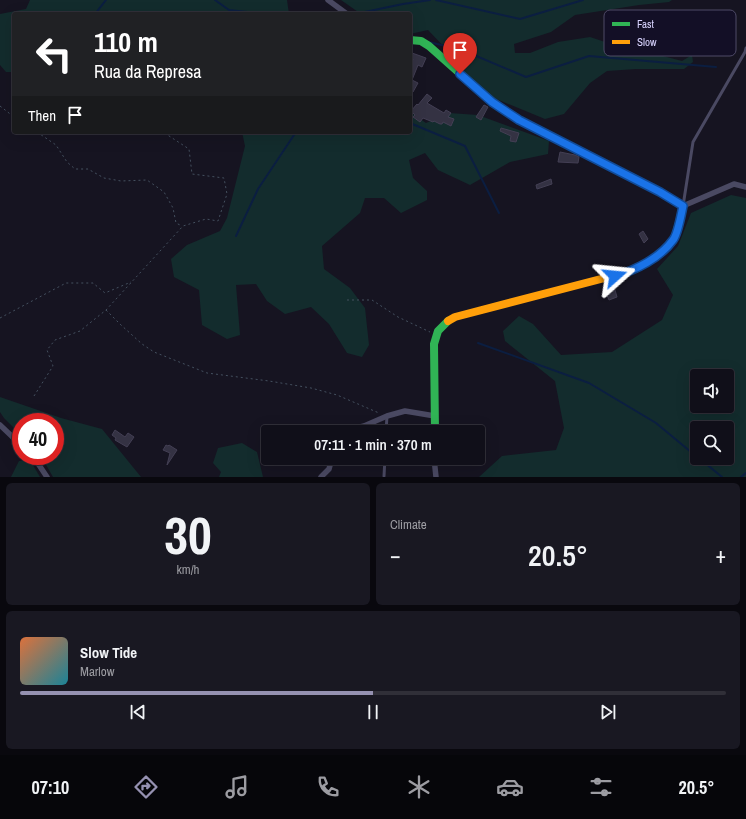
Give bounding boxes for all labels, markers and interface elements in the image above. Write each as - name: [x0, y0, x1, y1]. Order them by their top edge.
- legend: [604, 10, 736, 56]
- text: Fast: [637, 17, 655, 31]
- text: 110 m: [94, 23, 158, 61]
- icon: left: [28, 28, 80, 80]
- pin: [443, 33, 477, 74]
- text: Slow: [637, 35, 657, 49]
- icon: arrive: [449, 39, 471, 61]
- text: Rua da Represa: [94, 59, 201, 84]
- icon: arrive: [64, 104, 86, 126]
- text: Then: [28, 105, 56, 126]
- position arrow: [594, 255, 636, 297]
- map controls: [690, 369, 734, 465]
- button: sound: [690, 369, 734, 413]
- speed limit sign: 40: [12, 413, 64, 465]
- button: search: [690, 421, 734, 465]
- text: 07:11 · 1 min · 370 m: [314, 434, 432, 455]
- text: 30: [164, 500, 212, 570]
- text: Climate: [390, 516, 427, 533]
- text: 20.5°: [528, 535, 588, 575]
- text: −: [390, 540, 401, 570]
- text: +: [715, 540, 726, 570]
- text: km/h: [176, 561, 200, 578]
- text: Slow Tide: [80, 642, 137, 663]
- text: Marlow: [80, 663, 114, 680]
- icon: previous: [127, 701, 149, 723]
- icon: pause: [362, 701, 384, 723]
- icon: next: [597, 701, 619, 723]
- icon: directions: [132, 773, 160, 801]
- icon: music: [223, 773, 251, 801]
- icon: phone: [314, 773, 342, 801]
- icon: climate: [405, 773, 433, 801]
- icon: car: [496, 773, 524, 801]
- icon: filters: [587, 773, 615, 801]
- text: 07:10: [32, 775, 69, 800]
- text: 20.5°: [678, 775, 714, 800]

